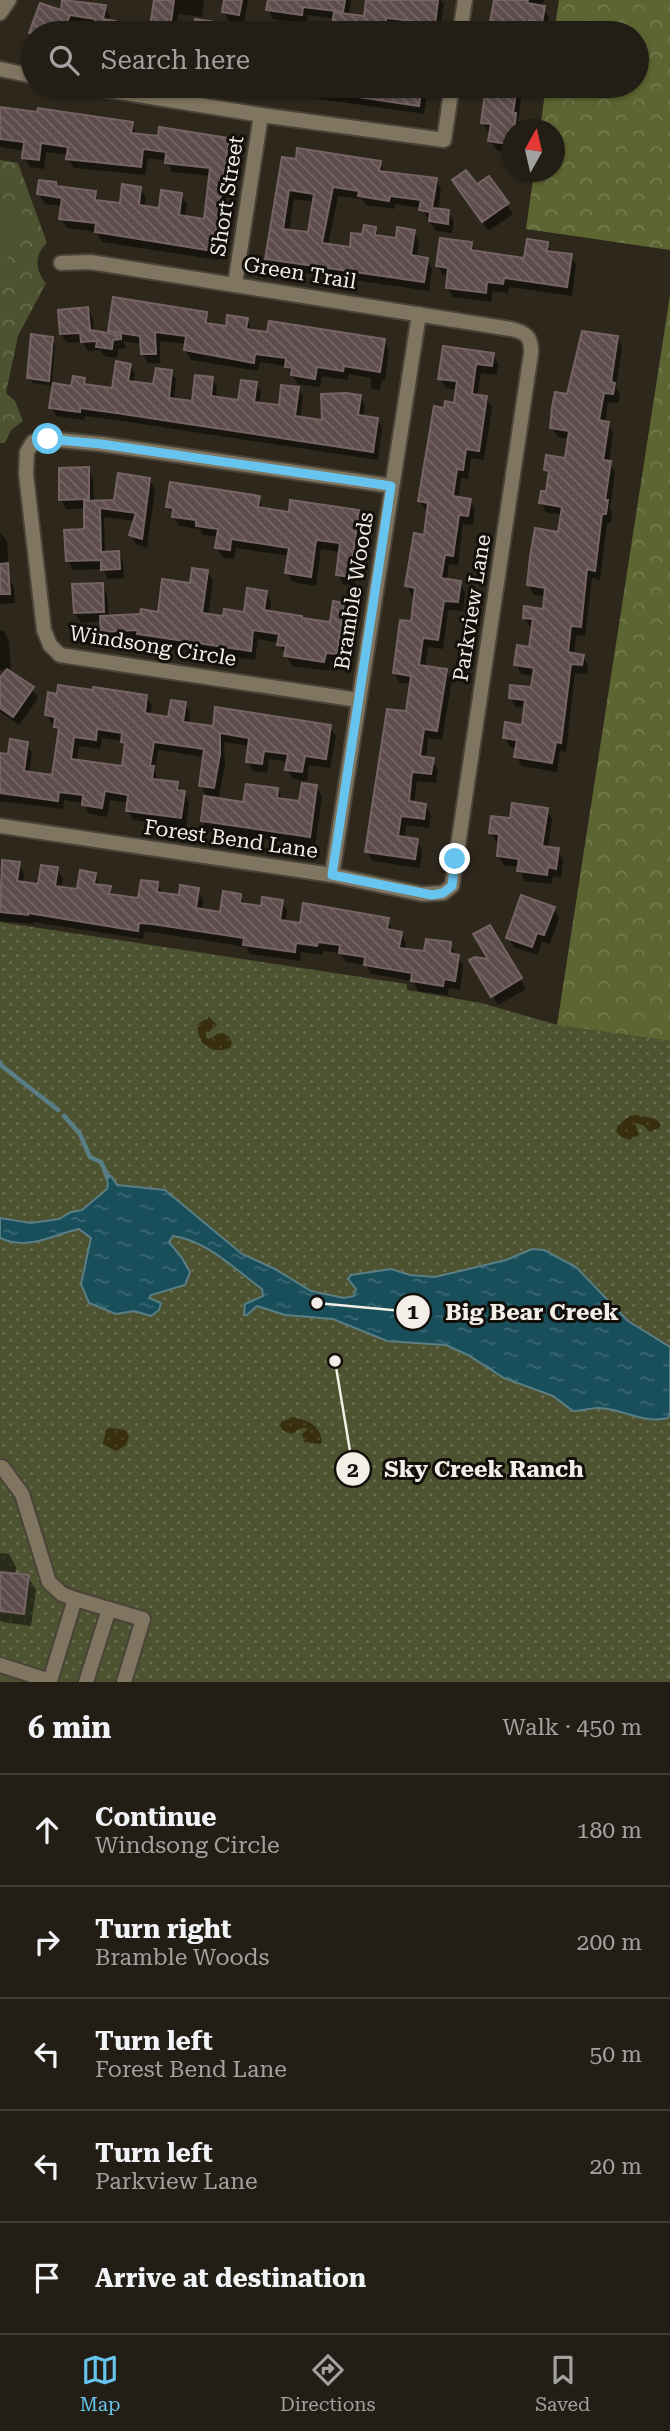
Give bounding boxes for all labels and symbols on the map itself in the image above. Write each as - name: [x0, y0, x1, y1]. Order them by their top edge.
- north arrow: [502, 119, 565, 182]
- street label: Short Street: [206, 134, 248, 258]
- street label: Green Trail: [242, 252, 359, 294]
- route start: [32, 423, 63, 454]
- street label: Bramble Woods: [330, 510, 378, 672]
- street label: Parkview Lane: [449, 533, 495, 683]
- street label: Windsong Circle: [68, 621, 238, 671]
- street label: Forest Bend Lane: [143, 815, 319, 863]
- route end: [439, 843, 470, 874]
- callout: Big Bear Creek: [396, 1290, 633, 1334]
- text: Big Bear Creek: [445, 1299, 619, 1326]
- text: 1: [407, 1300, 419, 1324]
- callout: Sky Creek Ranch: [335, 1447, 598, 1491]
- text: Sky Creek Ranch: [384, 1456, 584, 1483]
- text: 2: [347, 1458, 359, 1482]

